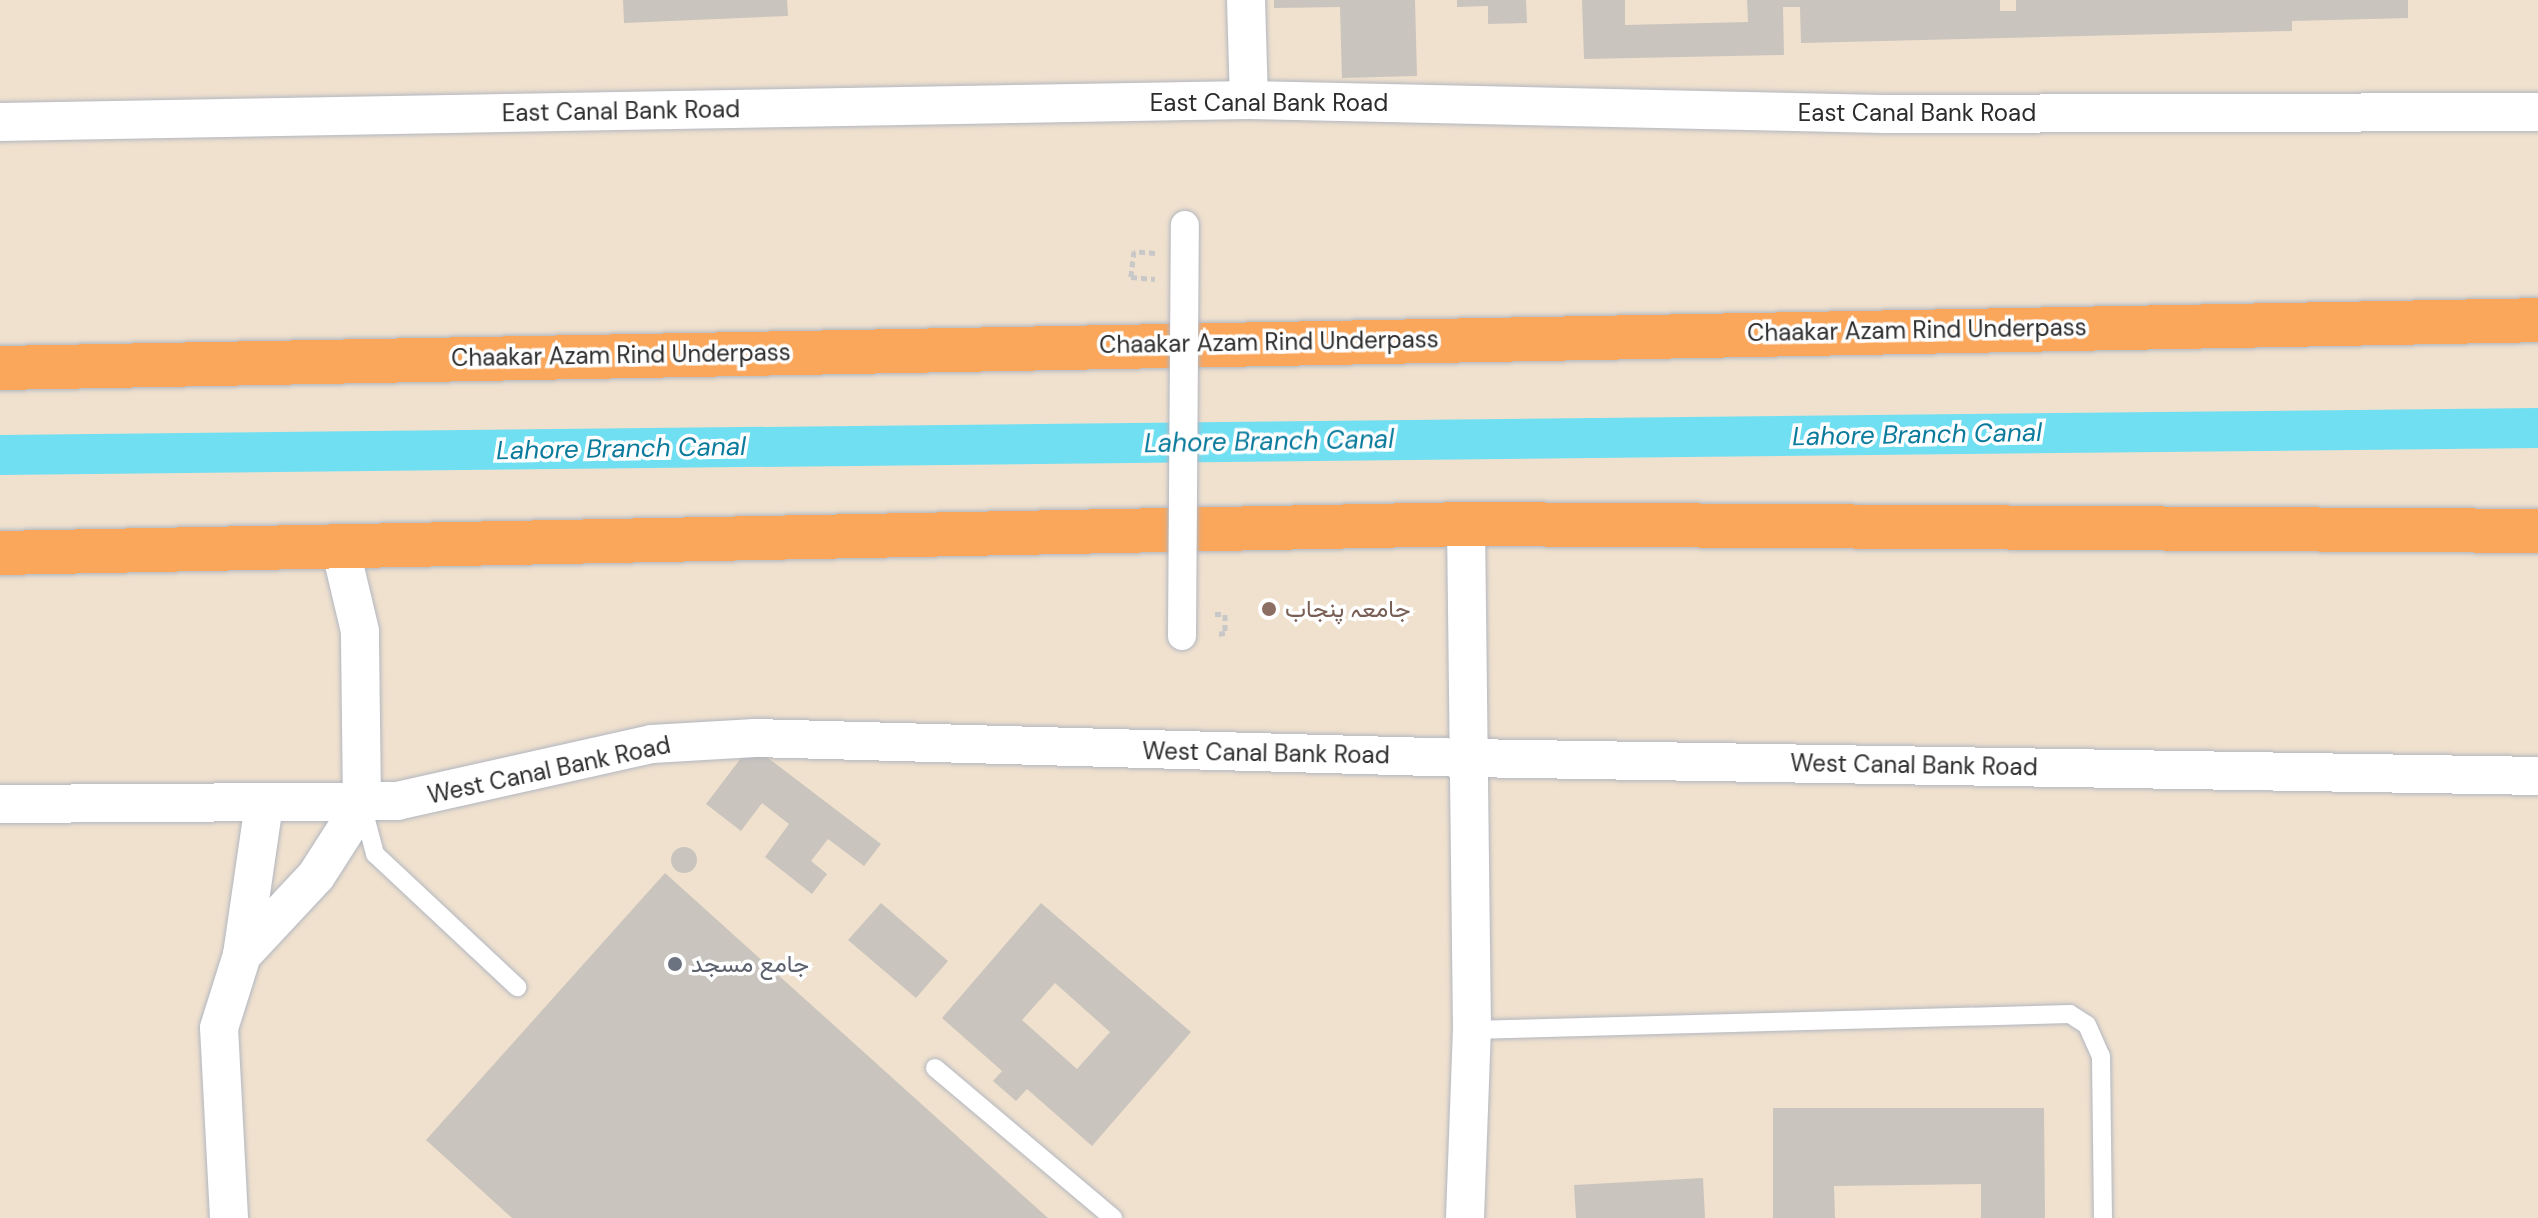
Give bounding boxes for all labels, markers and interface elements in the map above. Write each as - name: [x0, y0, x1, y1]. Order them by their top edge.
- street label: East Canal Bank Road: [1150, 89, 1388, 117]
- street label: East Canal Bank Road: [502, 95, 740, 127]
- street label: East Canal Bank Road: [1798, 99, 2036, 127]
- street label: Chaakar Azam Rind Underpass: [1747, 313, 2087, 347]
- street label: Chaakar Azam Rind Underpass: [1099, 325, 1439, 359]
- street label: Chaakar Azam Rind Underpass: [451, 338, 791, 372]
- water label: Lahore Branch Canal: [1792, 417, 2042, 453]
- water label: Lahore Branch Canal: [1144, 424, 1394, 460]
- water label: Lahore Branch Canal: [496, 431, 746, 467]
- place label: جامعہ پنجاب: [1285, 595, 1411, 623]
- marker: جامعہ پنجاب: [1260, 600, 1278, 618]
- street label: West Canal Bank Road: [425, 730, 673, 810]
- street label: West Canal Bank Road: [1142, 736, 1390, 770]
- street label: West Canal Bank Road: [1790, 748, 2038, 782]
- place label: جامع مسجد: [691, 950, 809, 978]
- marker: جامع مسجد: [666, 955, 684, 973]

